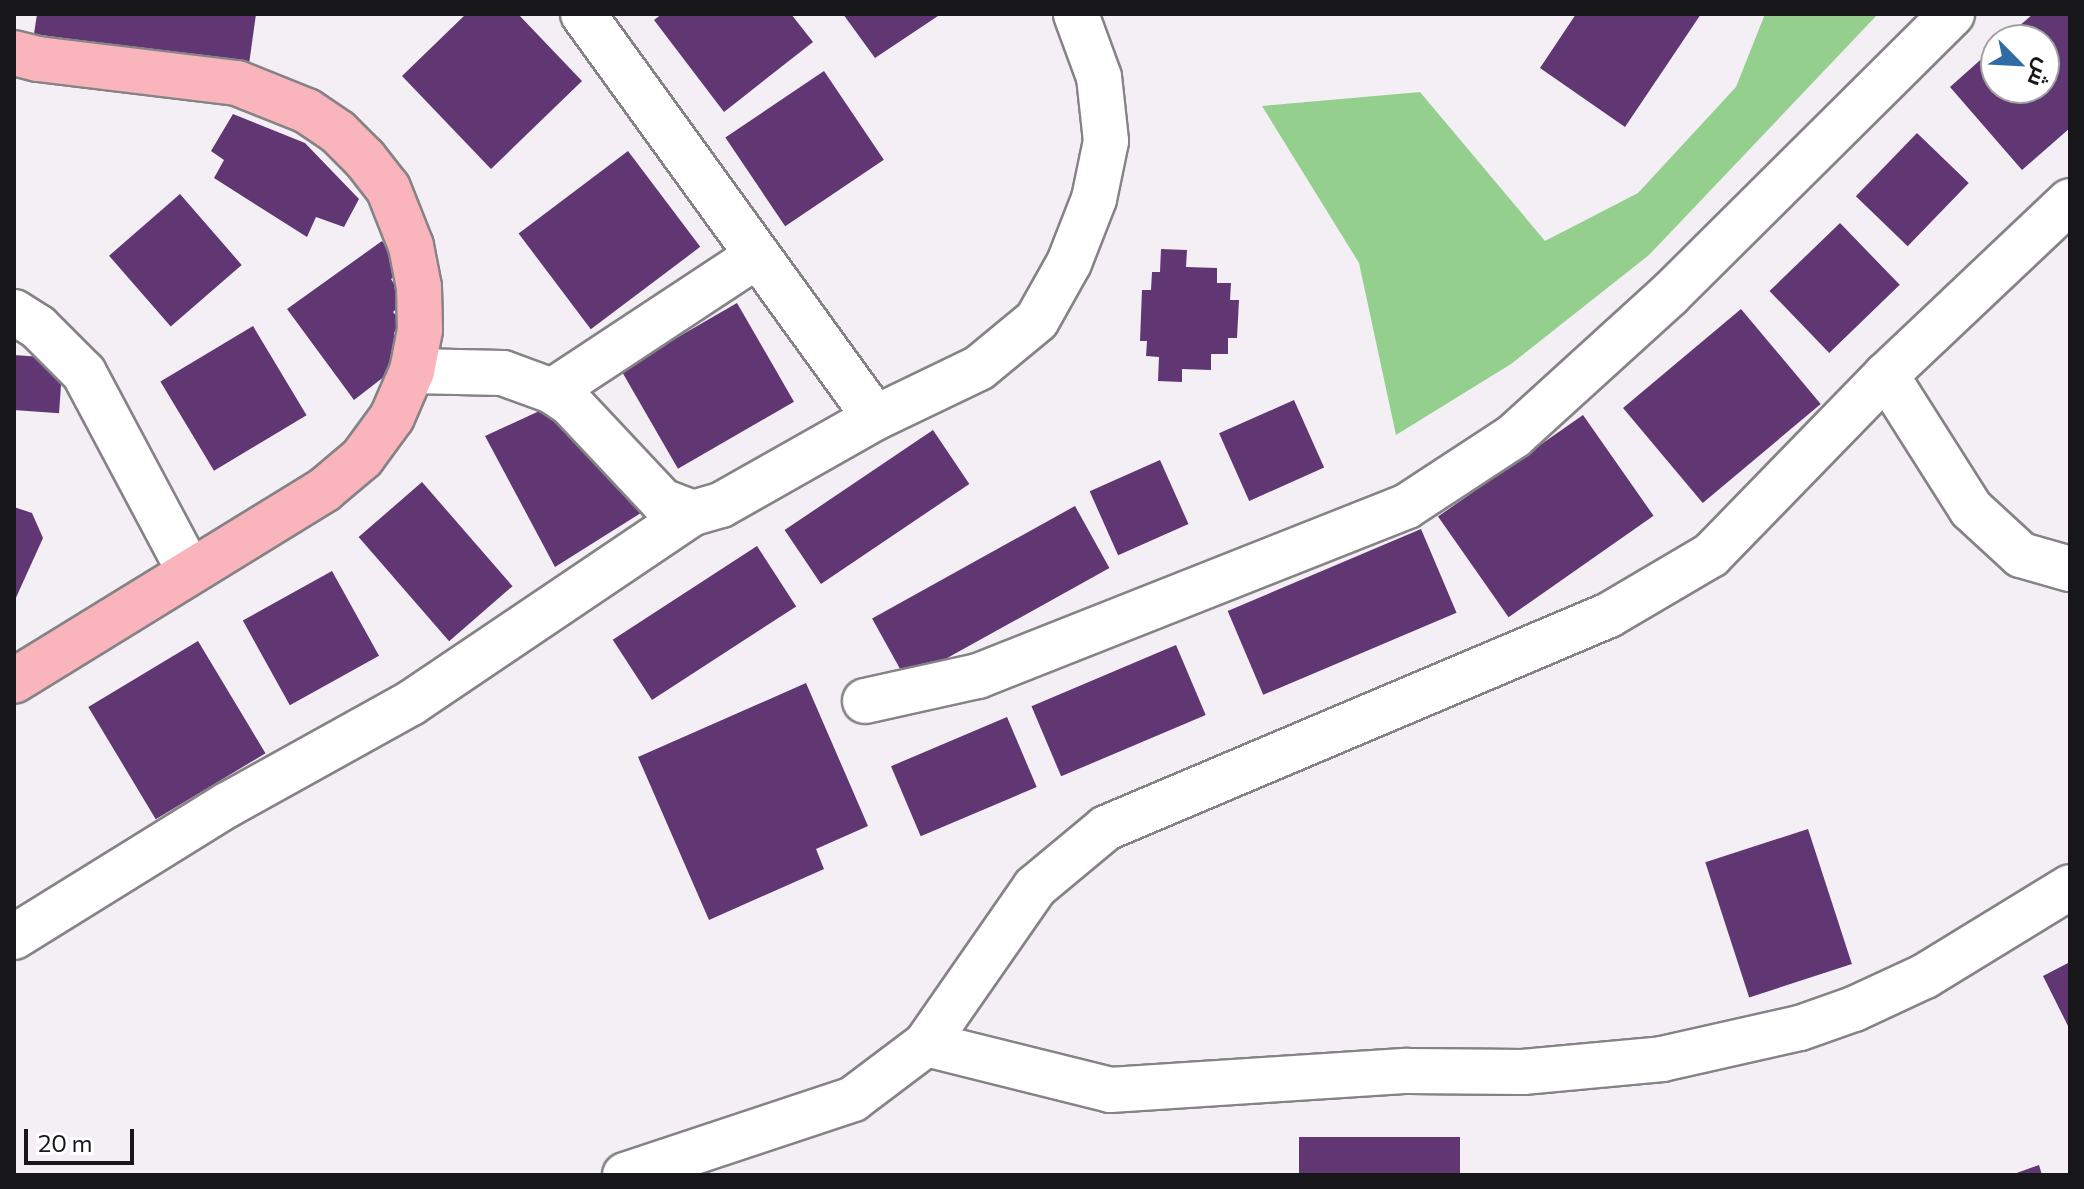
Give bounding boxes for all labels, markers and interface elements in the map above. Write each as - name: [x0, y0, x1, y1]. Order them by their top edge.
- north arrow: [1980, 24, 2060, 104]
- text: ش: [2022, 55, 2059, 92]
- scale bar: [28, 1113, 138, 1163]
- text: 20 m: [38, 1128, 92, 1157]

